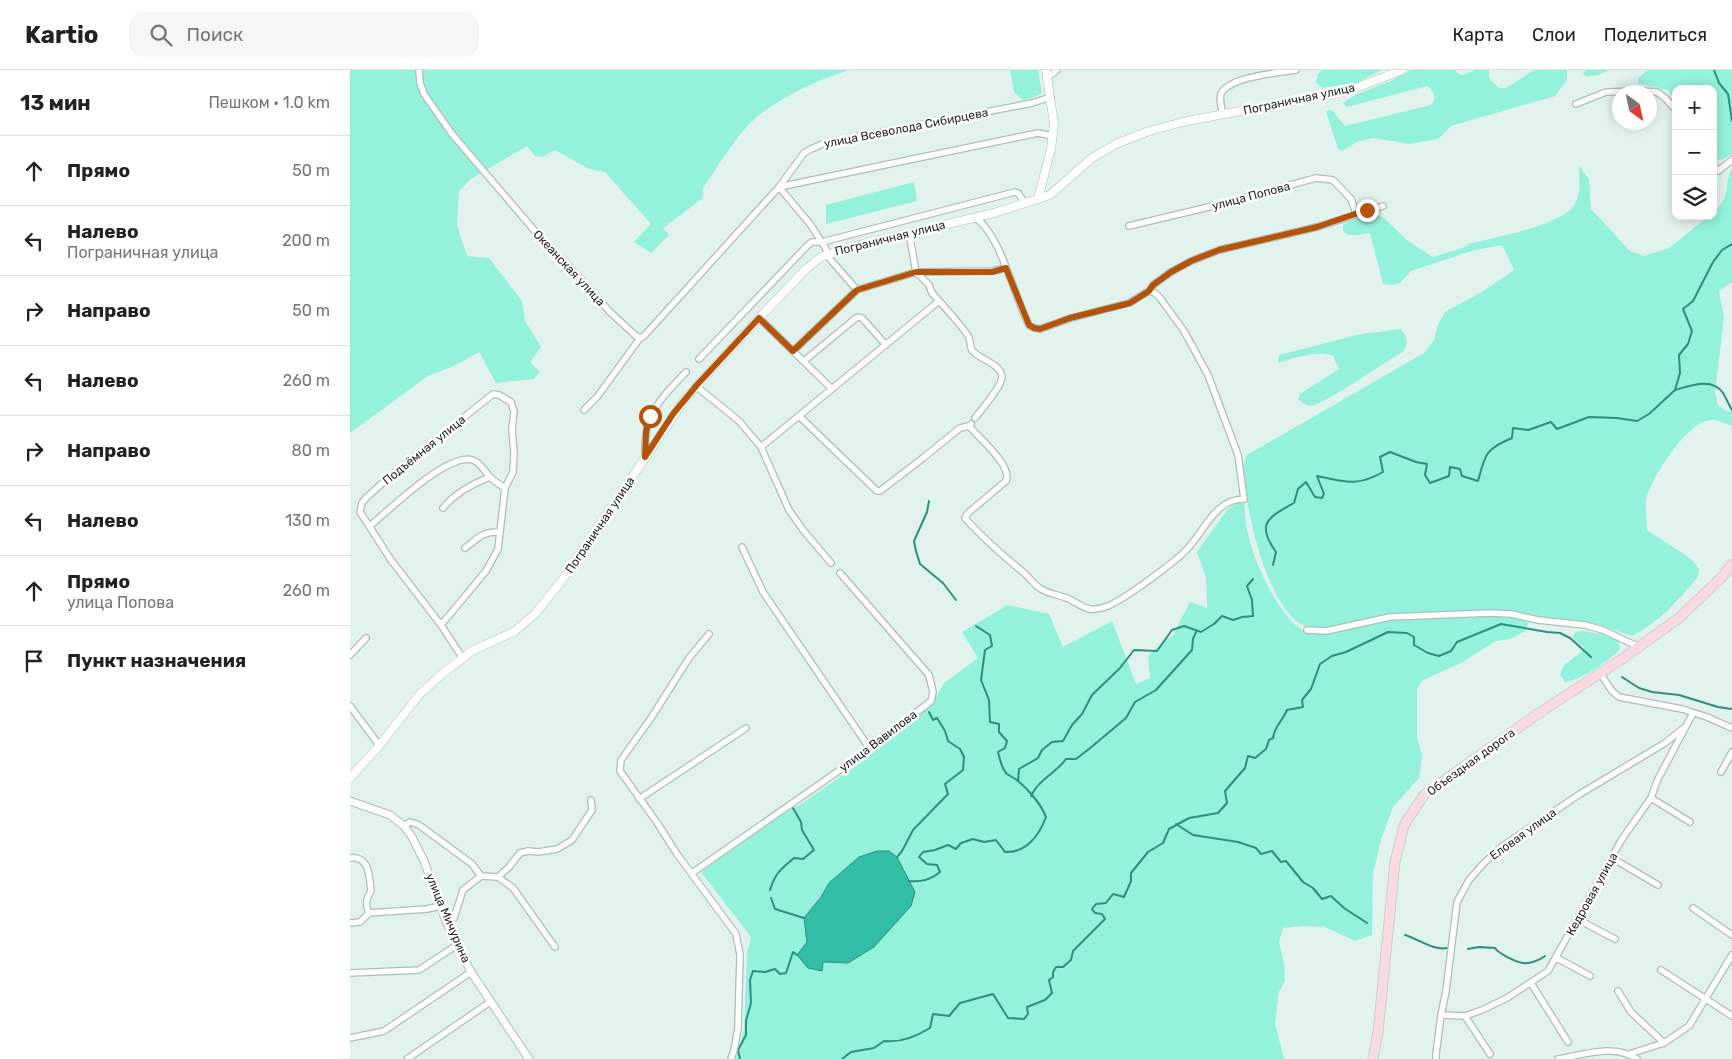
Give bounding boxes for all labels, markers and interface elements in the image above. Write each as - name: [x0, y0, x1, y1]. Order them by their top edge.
- search box: [129, 12, 479, 57]
- text: Kartio: [25, 21, 99, 49]
- icon: search: [147, 21, 175, 49]
- text: Поиск: [187, 23, 243, 46]
- text: Карта: [1453, 24, 1504, 46]
- text: Слои: [1532, 24, 1576, 46]
- text: Поделиться: [1604, 24, 1707, 46]
- street label: Пограничная улица: [1242, 80, 1356, 118]
- north arrow: [1612, 85, 1657, 130]
- map controls: [1672, 85, 1717, 220]
- button: +: [1672, 85, 1717, 130]
- text: 13 мин: [20, 90, 91, 115]
- text: Пешком · 1.0 km: [208, 93, 330, 112]
- street label: улица Всеволода Сибирцева: [823, 105, 989, 151]
- button: −: [1672, 130, 1717, 175]
- icon: ahead: [20, 157, 48, 185]
- text: Прямо: [67, 159, 130, 182]
- text: 50 m: [292, 161, 330, 180]
- button: layers: [1672, 175, 1717, 220]
- street label: улица Попова: [1210, 179, 1292, 213]
- route end: [1356, 199, 1379, 222]
- street label: Пограничная улица: [833, 217, 947, 259]
- text: Налево: [67, 220, 139, 243]
- icon: left: [20, 227, 48, 255]
- street label: Океанская улица: [530, 227, 608, 309]
- text: 200 m: [282, 231, 330, 250]
- text: Пограничная улица: [67, 243, 218, 262]
- icon: right: [20, 297, 48, 325]
- text: Направо: [67, 299, 151, 322]
- text: 50 m: [292, 301, 330, 320]
- icon: left: [20, 367, 48, 395]
- text: Налево: [67, 369, 139, 392]
- text: 260 m: [283, 371, 330, 390]
- route start: [639, 405, 662, 428]
- street label: Подъёмная улица: [380, 412, 468, 488]
- icon: right: [20, 437, 48, 465]
- text: Направо: [67, 439, 151, 462]
- text: 80 m: [292, 441, 330, 460]
- street label: Пограничная улица: [562, 474, 638, 576]
- icon: left: [20, 507, 48, 535]
- text: Налево: [67, 509, 139, 532]
- text: 130 m: [285, 511, 330, 530]
- text: Прямо: [67, 570, 130, 593]
- icon: ahead: [20, 577, 48, 605]
- text: 260 m: [283, 581, 330, 600]
- text: улица Попова: [67, 593, 174, 612]
- icon: arrive: [20, 647, 48, 675]
- text: Пункт назначения: [67, 649, 246, 672]
- street label: улица Вавилова: [837, 707, 919, 775]
- street label: Объездная дорога: [1424, 725, 1518, 799]
- street label: Еловая улица: [1487, 805, 1559, 863]
- street label: Кедровая улица: [1563, 850, 1621, 938]
- street label: улица Мичурина: [423, 871, 473, 965]

